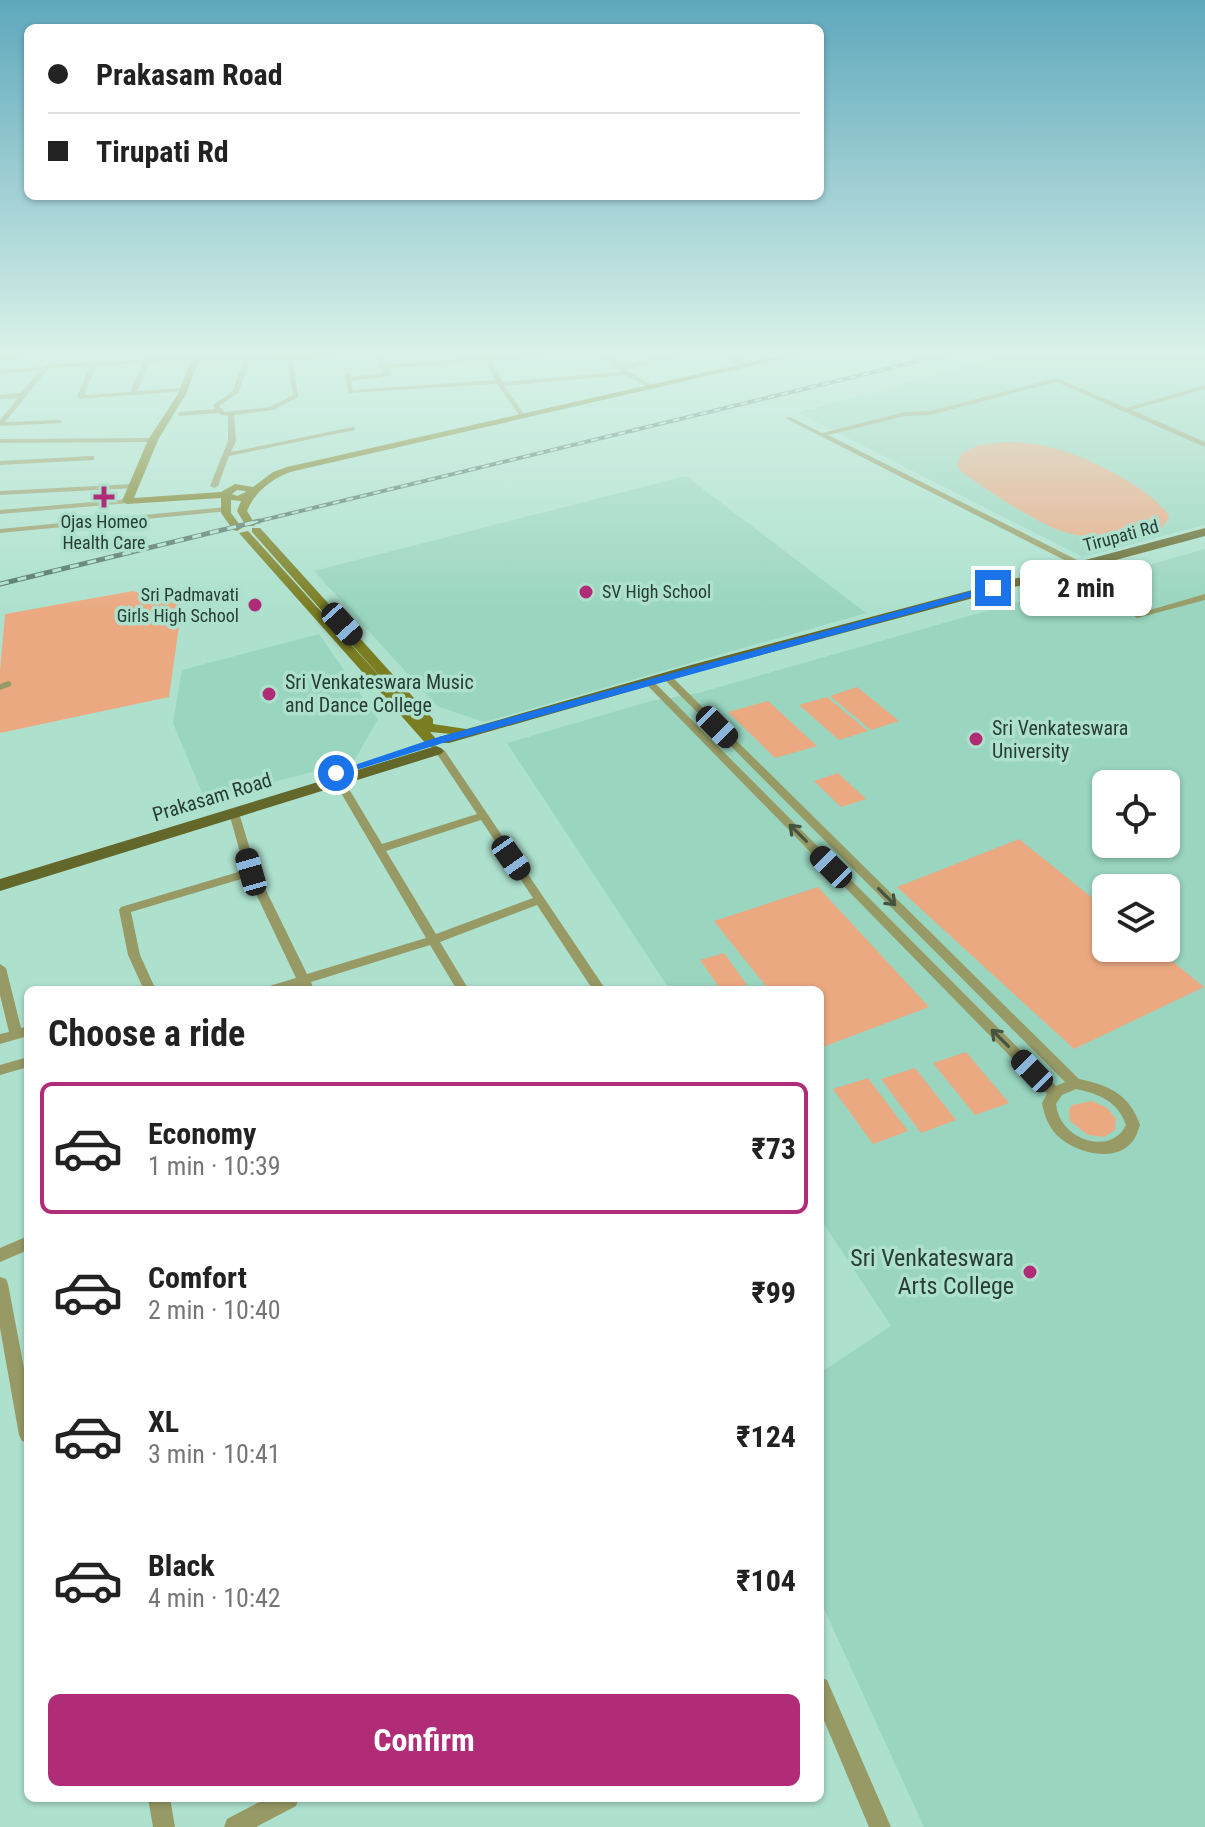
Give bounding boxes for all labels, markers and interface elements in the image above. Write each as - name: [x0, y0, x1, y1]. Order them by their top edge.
- text: Prakasam Road: [96, 57, 283, 92]
- text: Tirupati Rd: [96, 134, 229, 169]
- marker: Ojas Homeo Health Care: [93, 486, 115, 508]
- place label: Ojas Homeo Health Care: [60, 511, 148, 553]
- street label: Tirupati Rd: [1081, 515, 1161, 556]
- callout: 2 min: [1021, 560, 1153, 616]
- route end: [975, 570, 1011, 606]
- text: 2 min: [1057, 573, 1115, 603]
- place label: SV High School: [602, 581, 711, 602]
- marker: SV High School: [577, 583, 595, 601]
- place label: Sri Padmavati Girls High School: [117, 584, 239, 626]
- marker: Sri Padmavati Girls High School: [246, 596, 264, 614]
- car: [317, 598, 367, 650]
- place label: Sri Venkateswara Music and Dance College: [285, 670, 474, 717]
- marker: Sri Venkateswara Music and Dance College: [260, 685, 278, 703]
- car: [692, 702, 742, 752]
- place label: Sri Venkateswara University: [992, 716, 1128, 763]
- marker: Sri Venkateswara University: [967, 730, 985, 748]
- route start: [318, 755, 354, 791]
- street label: Prakasam Road: [149, 767, 275, 827]
- map controls: [1092, 770, 1180, 962]
- button: locate: [1092, 770, 1180, 858]
- one-way arrow: [789, 824, 808, 843]
- car: [487, 831, 535, 885]
- car: [806, 842, 856, 892]
- car: [233, 846, 269, 898]
- button: layers: [1092, 874, 1180, 962]
- one-way arrow: [877, 887, 897, 906]
- text: Choose a ride: [48, 1013, 245, 1055]
- one-way arrow: [991, 1029, 1010, 1048]
- car: [1007, 1045, 1057, 1097]
- icon: car: [52, 1112, 124, 1184]
- text: Economy: [148, 1116, 256, 1151]
- text: ₹73: [751, 1131, 796, 1166]
- text: 1 min · 10:39: [148, 1151, 281, 1181]
- place label: Sri Venkateswara Arts College: [850, 1244, 1014, 1300]
- icon: car: [52, 1256, 124, 1328]
- text: Comfort: [148, 1260, 247, 1295]
- marker: Sri Venkateswara Arts College: [1021, 1263, 1039, 1281]
- text: ₹99: [751, 1275, 796, 1310]
- text: 2 min · 10:40: [148, 1295, 281, 1325]
- icon: car: [52, 1400, 124, 1472]
- text: XL: [148, 1404, 179, 1439]
- text: ₹124: [736, 1419, 796, 1454]
- text: 3 min · 10:41: [148, 1439, 281, 1469]
- icon: car: [52, 1544, 124, 1616]
- text: Black: [148, 1548, 215, 1583]
- text: ₹104: [736, 1563, 796, 1598]
- text: 4 min · 10:42: [148, 1583, 281, 1613]
- button: Confirm: [48, 1694, 800, 1786]

